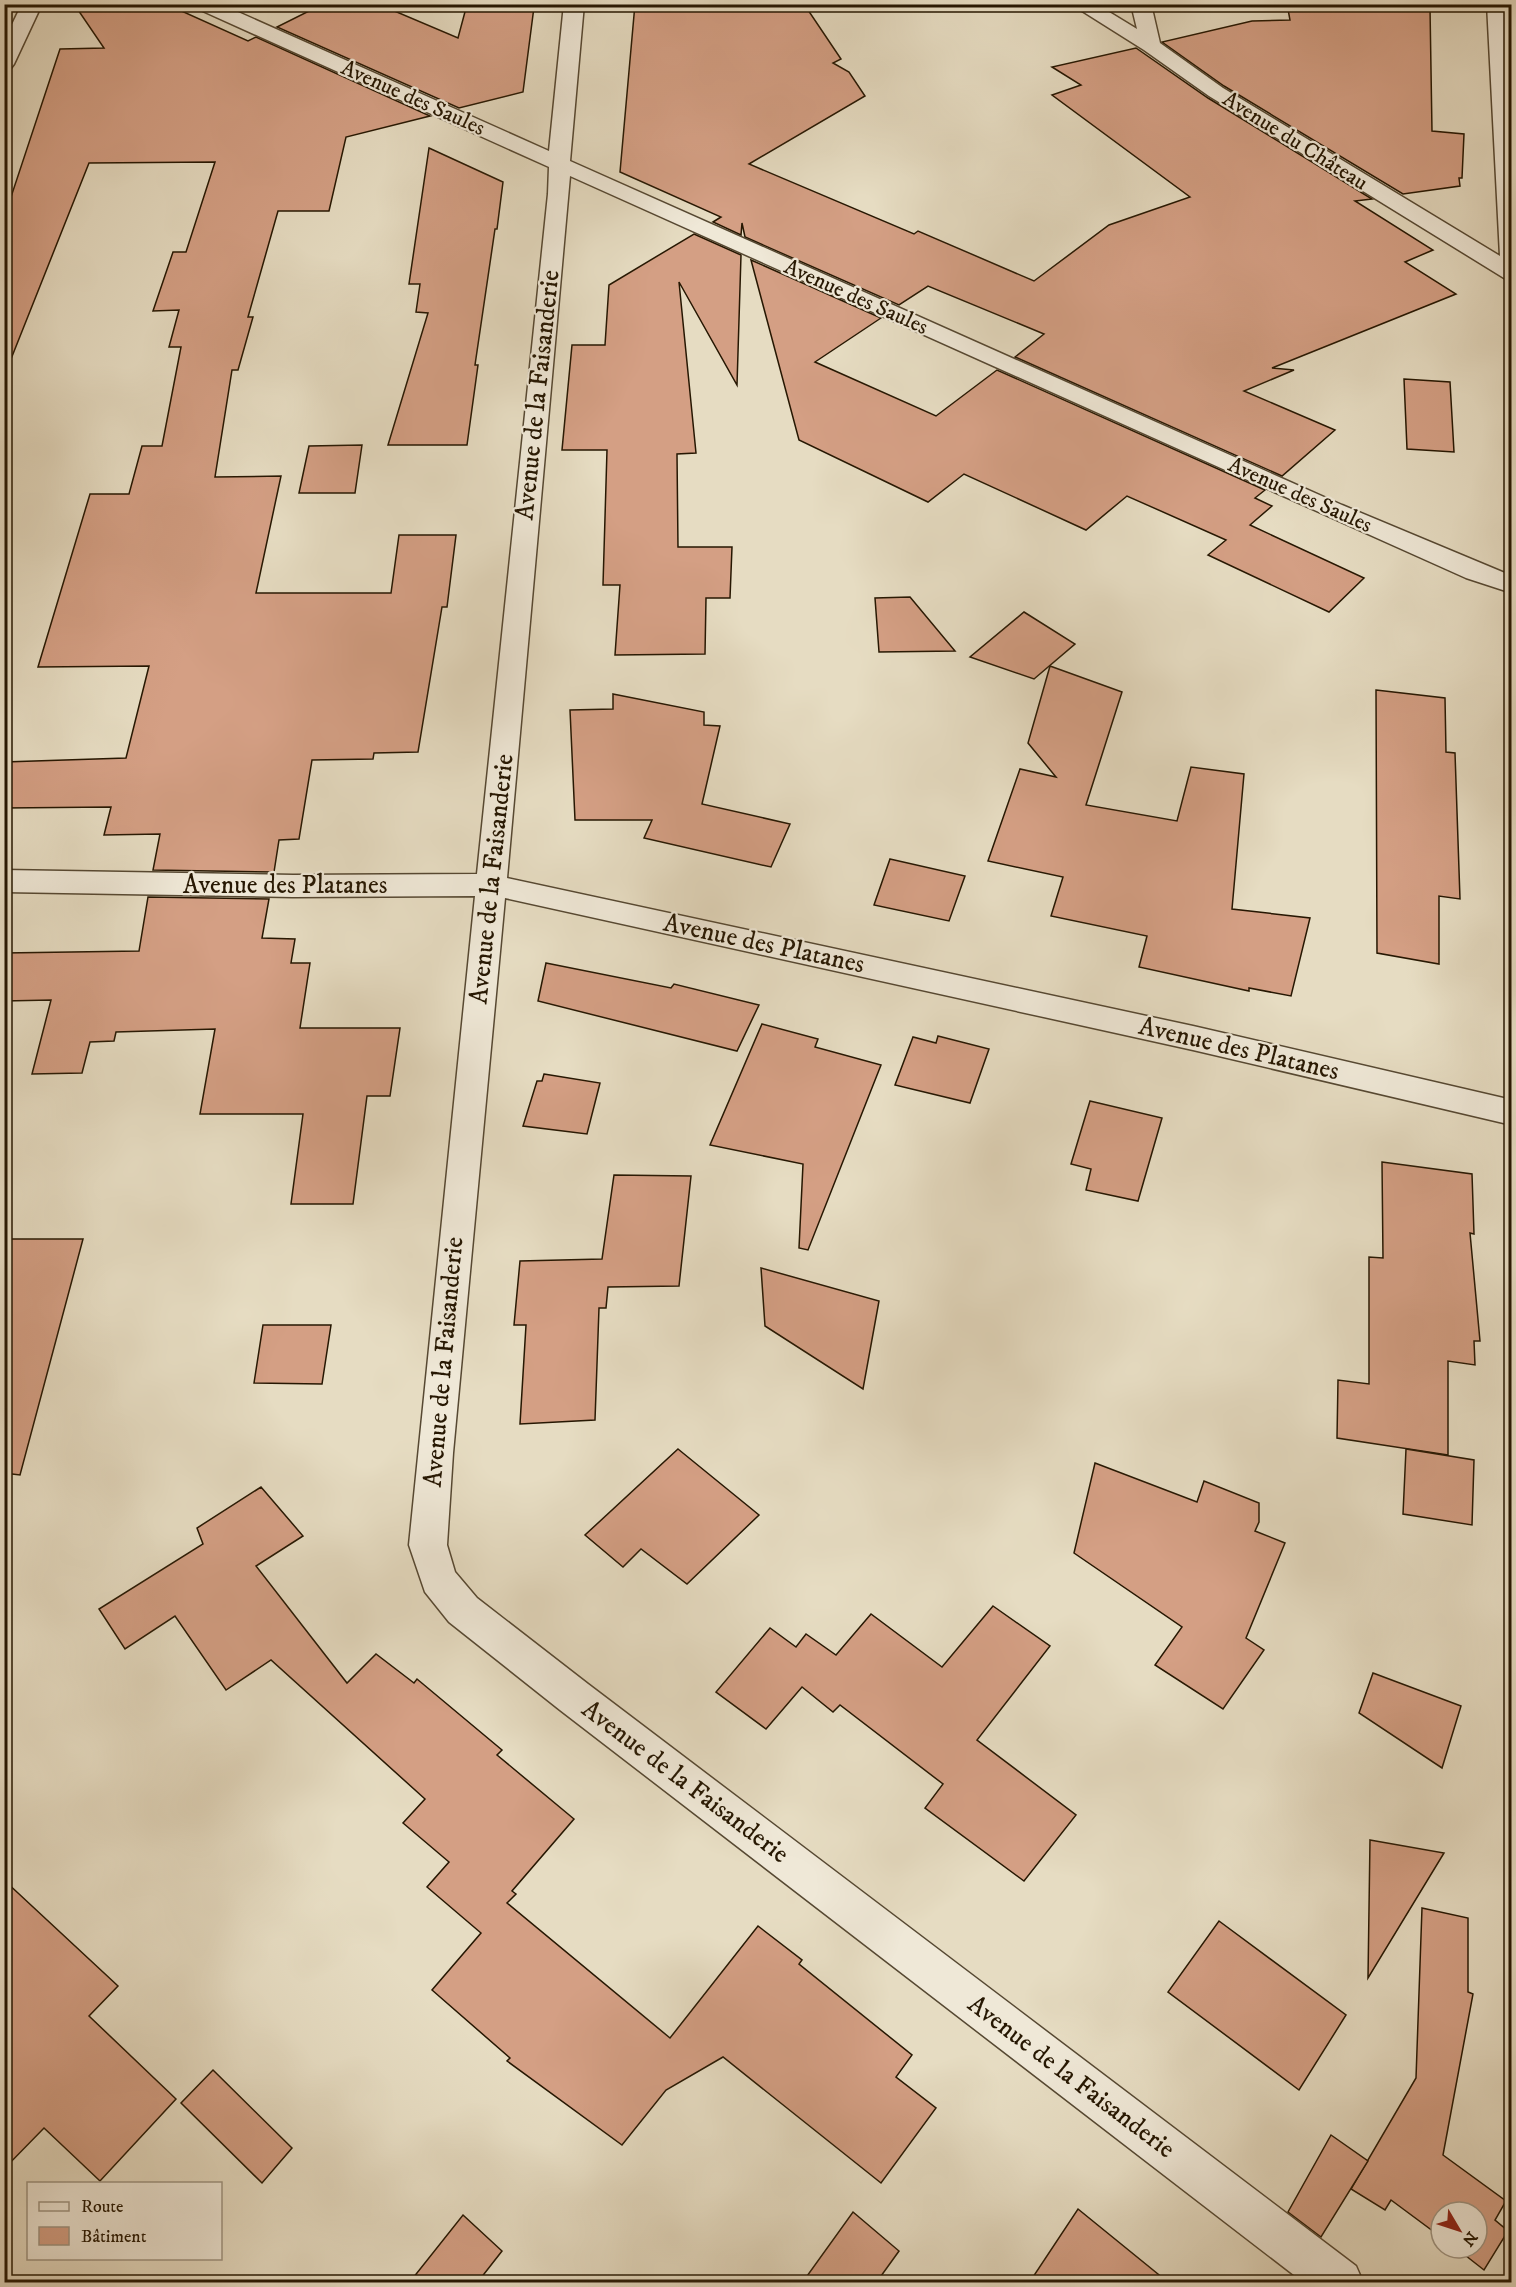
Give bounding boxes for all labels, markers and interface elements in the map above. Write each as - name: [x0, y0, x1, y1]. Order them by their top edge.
- street label: Avenue des Saules: [337, 54, 489, 142]
- street label: Avenue du Château: [1217, 86, 1373, 196]
- street label: Avenue des Saules: [780, 253, 932, 341]
- street label: Avenue de la Faisanderie: [508, 268, 568, 522]
- street label: Avenue des Saules: [1224, 451, 1376, 539]
- street label: Avenue de la Faisanderie: [462, 752, 522, 1006]
- street label: Avenue des Platanes: [183, 869, 387, 902]
- street label: Avenue des Platanes: [660, 907, 868, 981]
- street label: Avenue des Platanes: [1136, 1010, 1342, 1088]
- street label: Avenue de la Faisanderie: [417, 1235, 471, 1489]
- street label: Avenue de la Faisanderie: [575, 1693, 795, 1871]
- street label: Avenue de la Faisanderie: [961, 1988, 1181, 2166]
- legend: [27, 2182, 222, 2260]
- text: Route: [81, 2196, 124, 2218]
- north arrow: [1429, 2200, 1489, 2260]
- text: Bâtiment: [81, 2226, 147, 2248]
- text: N: [1458, 2227, 1482, 2250]

